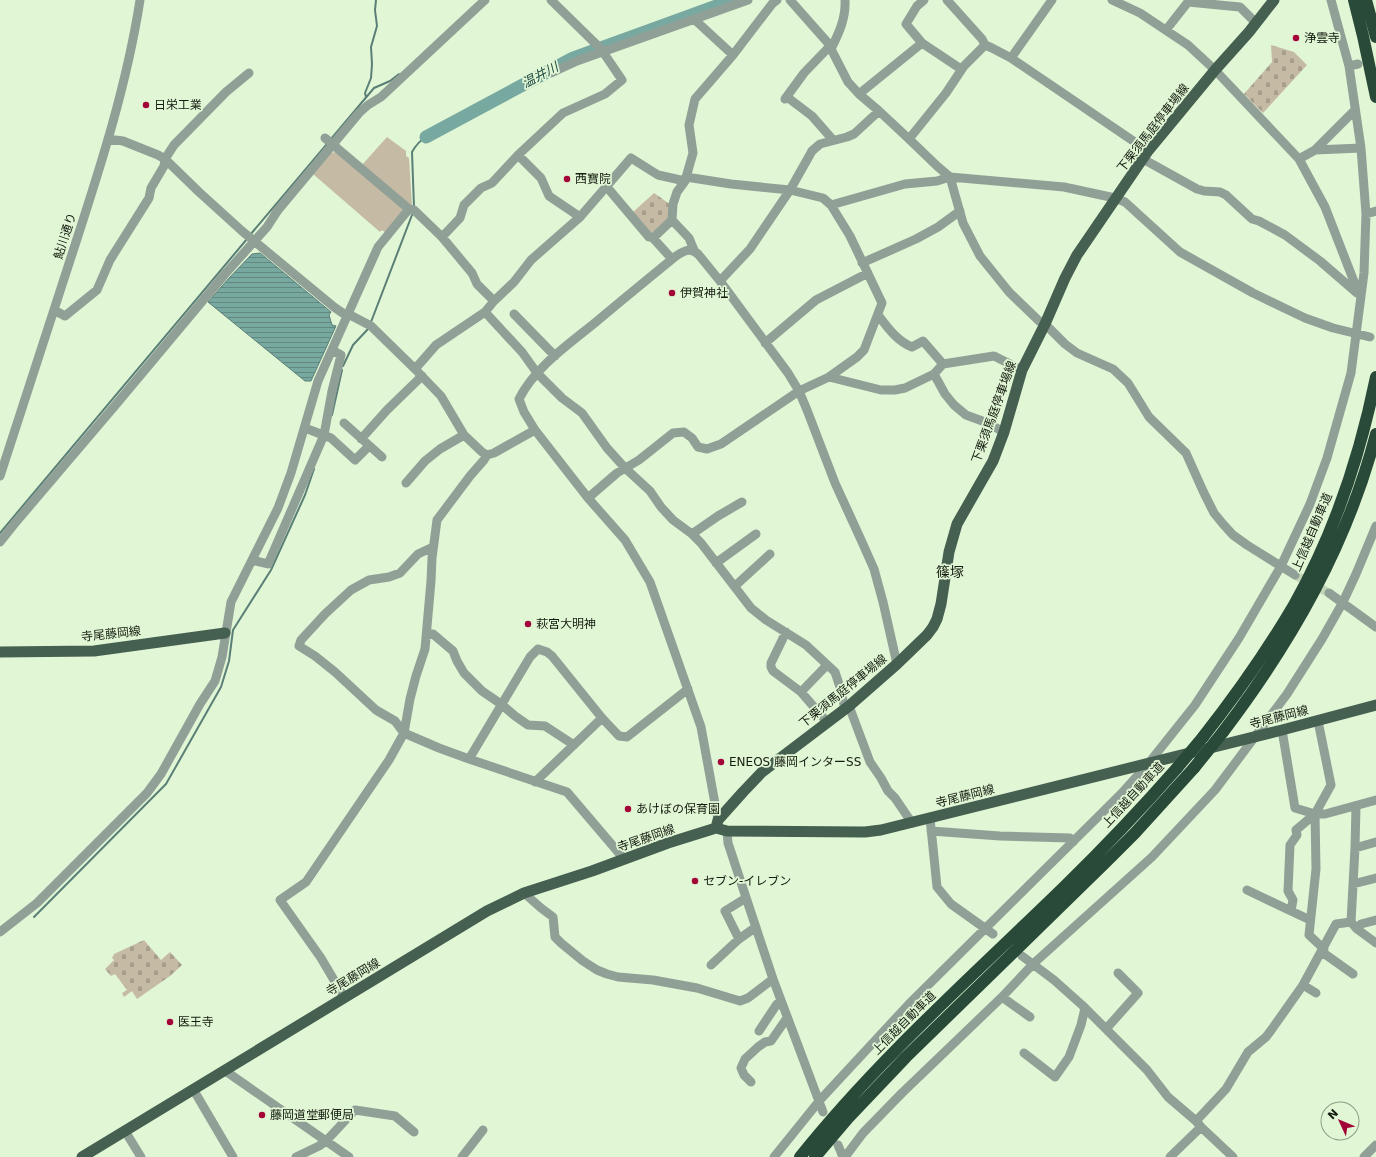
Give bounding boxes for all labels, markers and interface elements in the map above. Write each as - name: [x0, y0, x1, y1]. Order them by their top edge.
- place label: 浄雲寺: [1304, 31, 1340, 45]
- marker: 浄雲寺: [1291, 33, 1301, 43]
- water label: 温井川: [519, 58, 562, 91]
- street label: 下栗須馬庭停車場線: [1114, 81, 1192, 175]
- place label: 日栄工業: [154, 98, 202, 112]
- marker: 日栄工業: [141, 100, 151, 110]
- place label: 西寶院: [575, 172, 611, 186]
- marker: 西寶院: [562, 174, 572, 184]
- street label: 鮎川通り: [51, 211, 79, 261]
- place label: 伊賀神社: [680, 286, 728, 300]
- marker: 伊賀神社: [667, 288, 677, 298]
- street label: 下栗須馬庭停車場線: [969, 359, 1019, 465]
- street label: 上信越自動車道: [1289, 491, 1335, 573]
- district label: 篠塚: [936, 564, 964, 580]
- place label: 萩宮大明神: [536, 617, 596, 631]
- marker: 萩宮大明神: [523, 619, 533, 629]
- street label: 寺尾藤岡線: [80, 624, 142, 644]
- street label: 下栗須馬庭停車場線: [797, 652, 889, 730]
- street label: 寺尾藤岡線: [1248, 703, 1310, 731]
- place label: ENEOS 藤岡インターSS: [729, 755, 861, 769]
- marker: ENEOS 藤岡インターSS: [716, 757, 726, 767]
- street label: 上信越自動車道: [1099, 760, 1167, 830]
- street label: 寺尾藤岡線: [934, 782, 996, 810]
- place label: あけぼの保育園: [636, 802, 720, 816]
- marker: あけぼの保育園: [623, 804, 633, 814]
- street label: 寺尾藤岡線: [615, 822, 677, 854]
- place label: セブン-イレブン: [703, 874, 791, 888]
- marker: セブン-イレブン: [690, 876, 700, 886]
- street label: 寺尾藤岡線: [324, 956, 382, 998]
- street label: 上信越自動車道: [869, 988, 939, 1058]
- place label: 医王寺: [178, 1015, 214, 1029]
- marker: 医王寺: [165, 1017, 175, 1027]
- north arrow: [1320, 1101, 1360, 1141]
- text: N: [1325, 1107, 1341, 1122]
- place label: 藤岡道堂郵便局: [270, 1108, 354, 1122]
- marker: 藤岡道堂郵便局: [257, 1110, 267, 1120]

